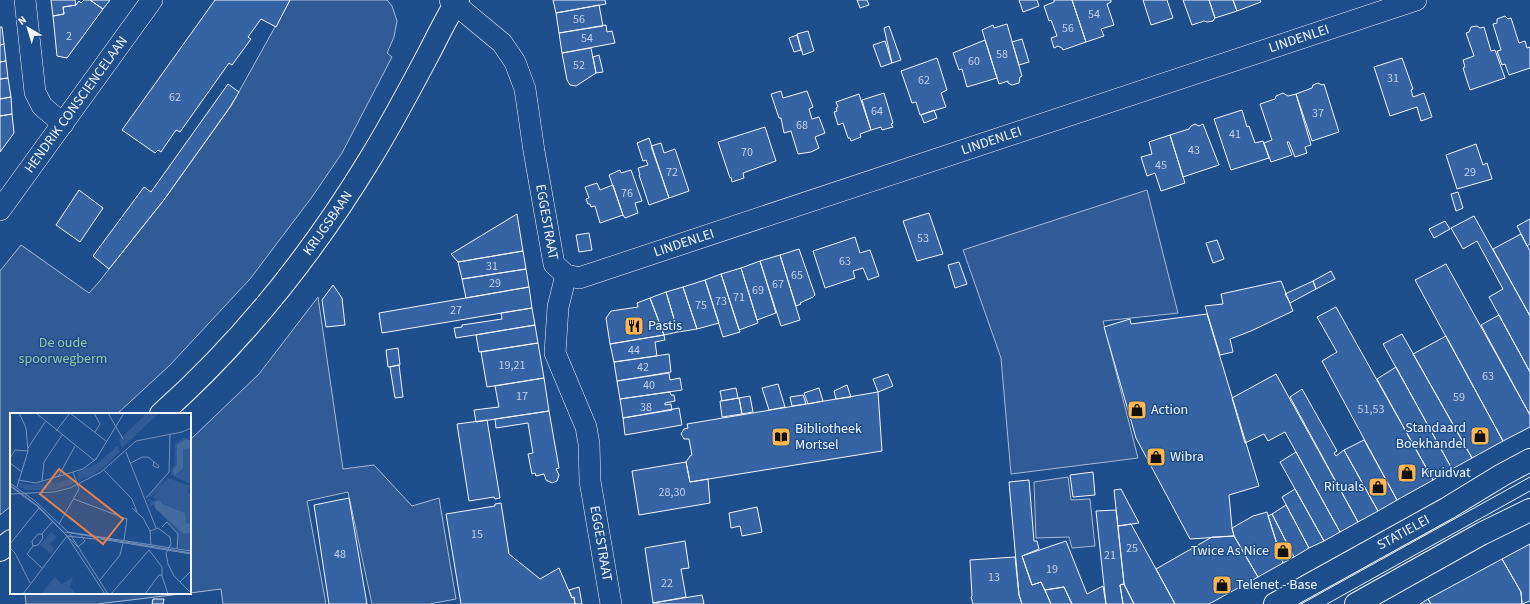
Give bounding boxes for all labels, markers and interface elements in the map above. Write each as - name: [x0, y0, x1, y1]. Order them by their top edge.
- house number: 54: [1088, 6, 1100, 23]
- north arrow: [8, 8, 48, 48]
- house number: 56: [573, 11, 585, 28]
- text: N: [15, 12, 30, 29]
- house number: 56: [1062, 20, 1074, 37]
- street label: LINDENLEI: [1266, 20, 1332, 58]
- house number: 2: [66, 28, 72, 45]
- house number: 54: [581, 30, 593, 47]
- street label: HENDRIK CONSCIENCELAAN: [20, 32, 133, 177]
- house number: 58: [996, 46, 1008, 63]
- house number: 60: [968, 53, 980, 70]
- house number: 52: [573, 57, 585, 74]
- house number: 31: [1387, 70, 1399, 87]
- house number: 62: [918, 72, 930, 89]
- house number: 62: [169, 89, 181, 106]
- house number: 64: [871, 103, 883, 120]
- house number: 37: [1312, 105, 1324, 122]
- house number: 68: [796, 117, 808, 134]
- street label: LINDENLEI: [959, 122, 1024, 160]
- house number: 41: [1229, 126, 1241, 143]
- house number: 43: [1188, 142, 1200, 159]
- house number: 70: [741, 144, 753, 161]
- house number: 45: [1155, 157, 1167, 174]
- house number: 72: [666, 164, 678, 181]
- house number: 29: [1464, 164, 1476, 181]
- street label: EGGESTRAAT: [530, 183, 563, 262]
- house number: 76: [621, 185, 633, 202]
- street label: KRIJGSBAAN: [298, 187, 357, 260]
- street label: LINDENLEI: [651, 224, 717, 262]
- house number: 53: [917, 230, 929, 247]
- house number: 63: [839, 253, 851, 270]
- house number: 31: [486, 258, 498, 275]
- house number: 65: [791, 267, 803, 284]
- house number: 29: [489, 275, 501, 292]
- house number: 67: [772, 276, 784, 293]
- house number: 69: [752, 282, 764, 299]
- house number: 71: [733, 289, 745, 306]
- house number: 73: [715, 293, 727, 310]
- house number: 75: [695, 297, 707, 314]
- house number: 27: [450, 302, 462, 319]
- restaurant icon: Pastis: [623, 315, 645, 337]
- place label: Pastis: [648, 316, 682, 336]
- park label: De oude spoorwegberm: [19, 333, 107, 369]
- house number: 44: [628, 342, 640, 359]
- house number: 19,21: [499, 357, 525, 374]
- house number: 42: [637, 359, 649, 376]
- house number: 63: [1482, 368, 1494, 385]
- house number: 40: [643, 377, 655, 394]
- house number: 17: [516, 388, 528, 405]
- house number: 59: [1453, 389, 1465, 406]
- house number: 38: [640, 399, 652, 416]
- shop icon: Action: [1126, 399, 1148, 421]
- place label: Action: [1151, 400, 1188, 420]
- house number: 51,53: [1358, 401, 1384, 418]
- inset map: [10, 413, 191, 594]
- place label: Standaard Boekhandel: [1396, 418, 1466, 454]
- place label: Bibliotheek Mortsel: [795, 419, 862, 455]
- shop icon: Standaard Boekhandel: [1469, 425, 1491, 447]
- library icon: Bibliotheek Mortsel: [770, 426, 792, 448]
- shop icon: Wibra: [1145, 446, 1167, 468]
- place label: Wibra: [1170, 447, 1204, 467]
- shop icon: Kruidvat: [1396, 462, 1418, 484]
- place label: Kruidvat: [1421, 463, 1471, 483]
- shop icon: Rituals: [1367, 476, 1389, 498]
- place label: Rituals: [1324, 477, 1364, 497]
- house number: 28,30: [659, 484, 685, 501]
- street label: EGGESTRAAT: [584, 504, 617, 583]
- street label: STATIELEI: [1374, 510, 1434, 555]
- house number: 15: [471, 526, 483, 543]
- house number: 25: [1126, 540, 1138, 557]
- shop icon: Twice As Nice: [1272, 540, 1294, 562]
- place label: Twice As Nice: [1191, 541, 1269, 561]
- house number: 48: [334, 546, 346, 563]
- house number: 21: [1104, 547, 1116, 564]
- house number: 19: [1046, 561, 1058, 578]
- house number: 13: [988, 569, 1000, 586]
- shop icon: Telenet - Base: [1211, 574, 1233, 596]
- house number: 22: [661, 575, 673, 592]
- place label: Telenet - Base: [1236, 575, 1317, 595]

